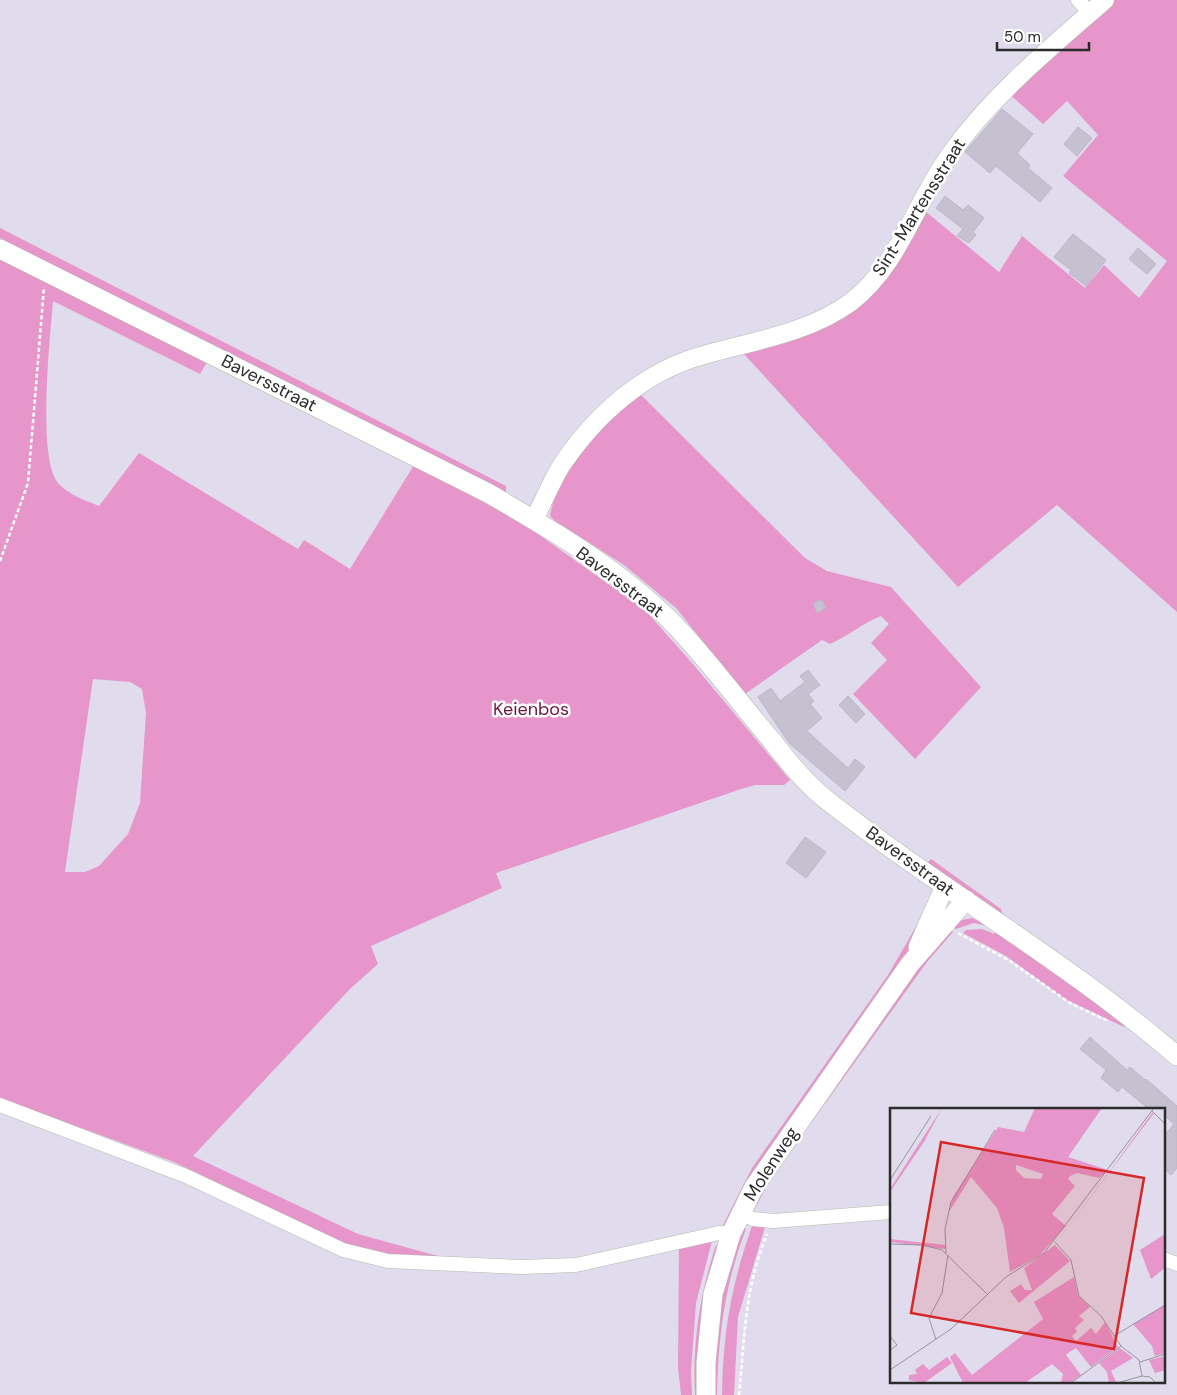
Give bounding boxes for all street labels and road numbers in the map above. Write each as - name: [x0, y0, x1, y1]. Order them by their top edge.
- street label: Sint-Martensstraat: [867, 133, 971, 281]
- street label: Baversstraat: [217, 349, 321, 417]
- street label: Baversstraat: [571, 541, 669, 623]
- street label: Baversstraat: [861, 821, 959, 901]
- street label: Molenweg: [738, 1122, 804, 1206]

